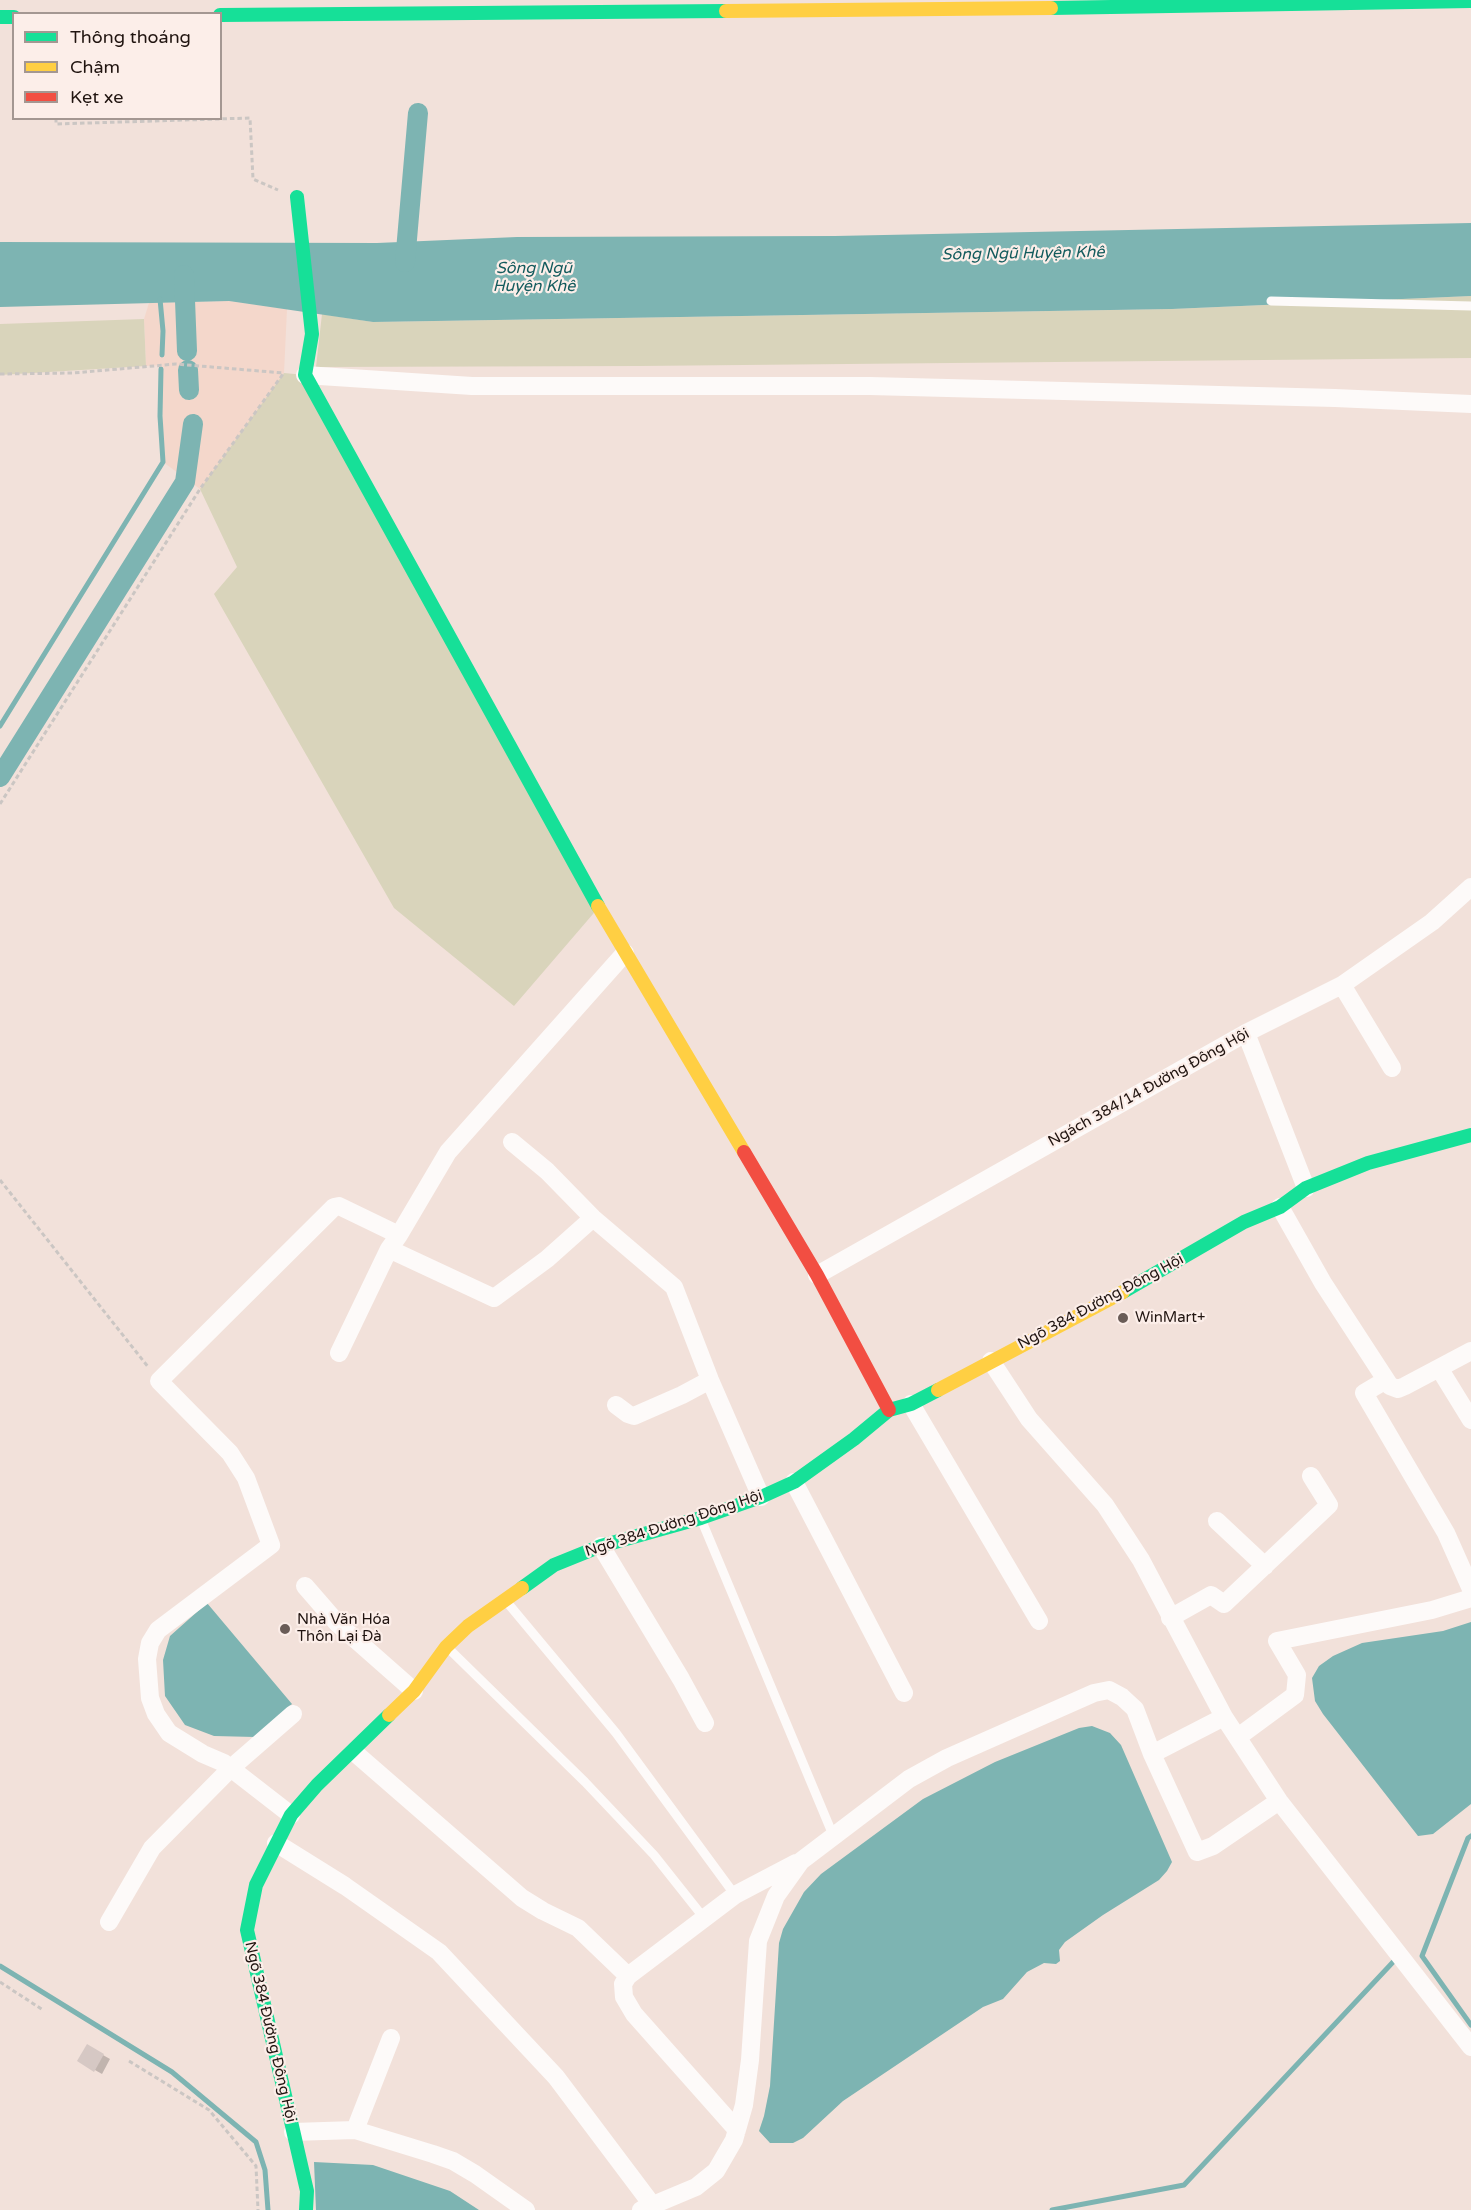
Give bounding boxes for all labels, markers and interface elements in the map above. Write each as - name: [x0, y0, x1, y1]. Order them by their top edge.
- legend: [12, 12, 222, 120]
- text: Thông thoáng: [70, 26, 191, 48]
- text: Chậm: [70, 56, 120, 78]
- text: Kẹt xe: [70, 86, 124, 108]
- water label: Sông Ngũ Huyện Khê: [941, 243, 1105, 265]
- water label: Sông Ngũ Huyện Khê: [493, 259, 575, 297]
- street label: Ngách 384/14 Đường Đông Hội: [1045, 1025, 1253, 1151]
- street label: Ngõ 384 Đường Đông Hội: [1015, 1251, 1187, 1353]
- place label: WinMart+: [1135, 1309, 1205, 1327]
- marker: WinMart+: [1116, 1311, 1130, 1325]
- street label: Ngõ 384 Đường Đông Hội: [583, 1487, 765, 1561]
- place label: Nhà Văn Hóa Thôn Lại Đà: [297, 1611, 390, 1646]
- marker: Nhà Văn Hóa Thôn Lại Đà: [278, 1622, 292, 1636]
- street label: Ngõ 384 Đường Đông Hội: [240, 1940, 300, 2124]

